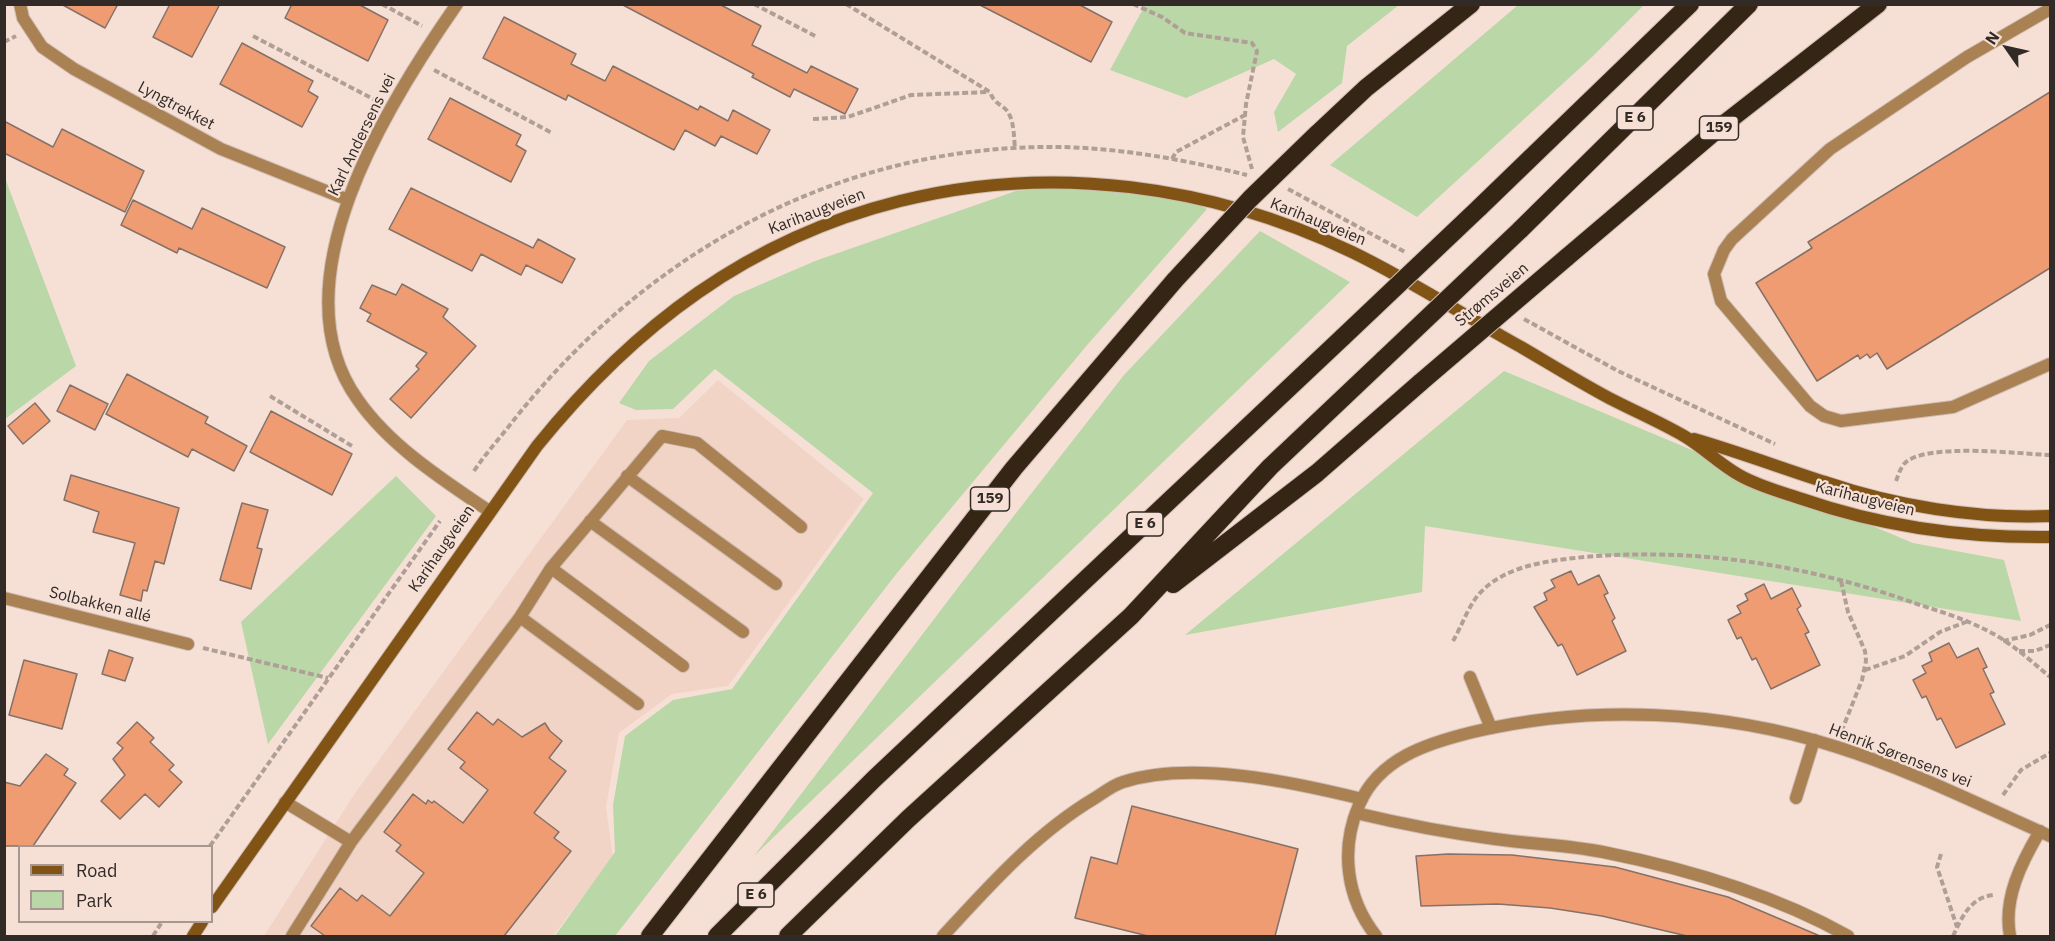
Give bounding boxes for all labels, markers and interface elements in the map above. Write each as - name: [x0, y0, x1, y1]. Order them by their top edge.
- north arrow: [1977, 18, 2037, 78]
- text: N: [1981, 28, 2004, 48]
- street label: Karl Andersens vei: [324, 71, 400, 199]
- street label: Lyngtrekket: [134, 78, 218, 134]
- road number: E 6: [1617, 106, 1653, 130]
- road number: 159: [1700, 116, 1738, 140]
- street label: Karihaugveien: [766, 185, 868, 239]
- street label: Karihaugveien: [1267, 194, 1369, 250]
- street label: Strømsveien: [1451, 259, 1533, 331]
- street label: Karihaugveien: [1813, 477, 1917, 521]
- road number: 159: [970, 487, 1010, 511]
- street label: Karihaugveien: [405, 502, 479, 596]
- road number: E 6: [1127, 512, 1163, 536]
- street label: Solbakken allé: [47, 583, 153, 627]
- street label: Henrik Sørensens vei: [1826, 720, 1974, 792]
- legend: [18, 845, 213, 923]
- text: Road: [76, 859, 117, 882]
- road number: E 6: [738, 883, 774, 907]
- text: Park: [76, 889, 112, 912]

